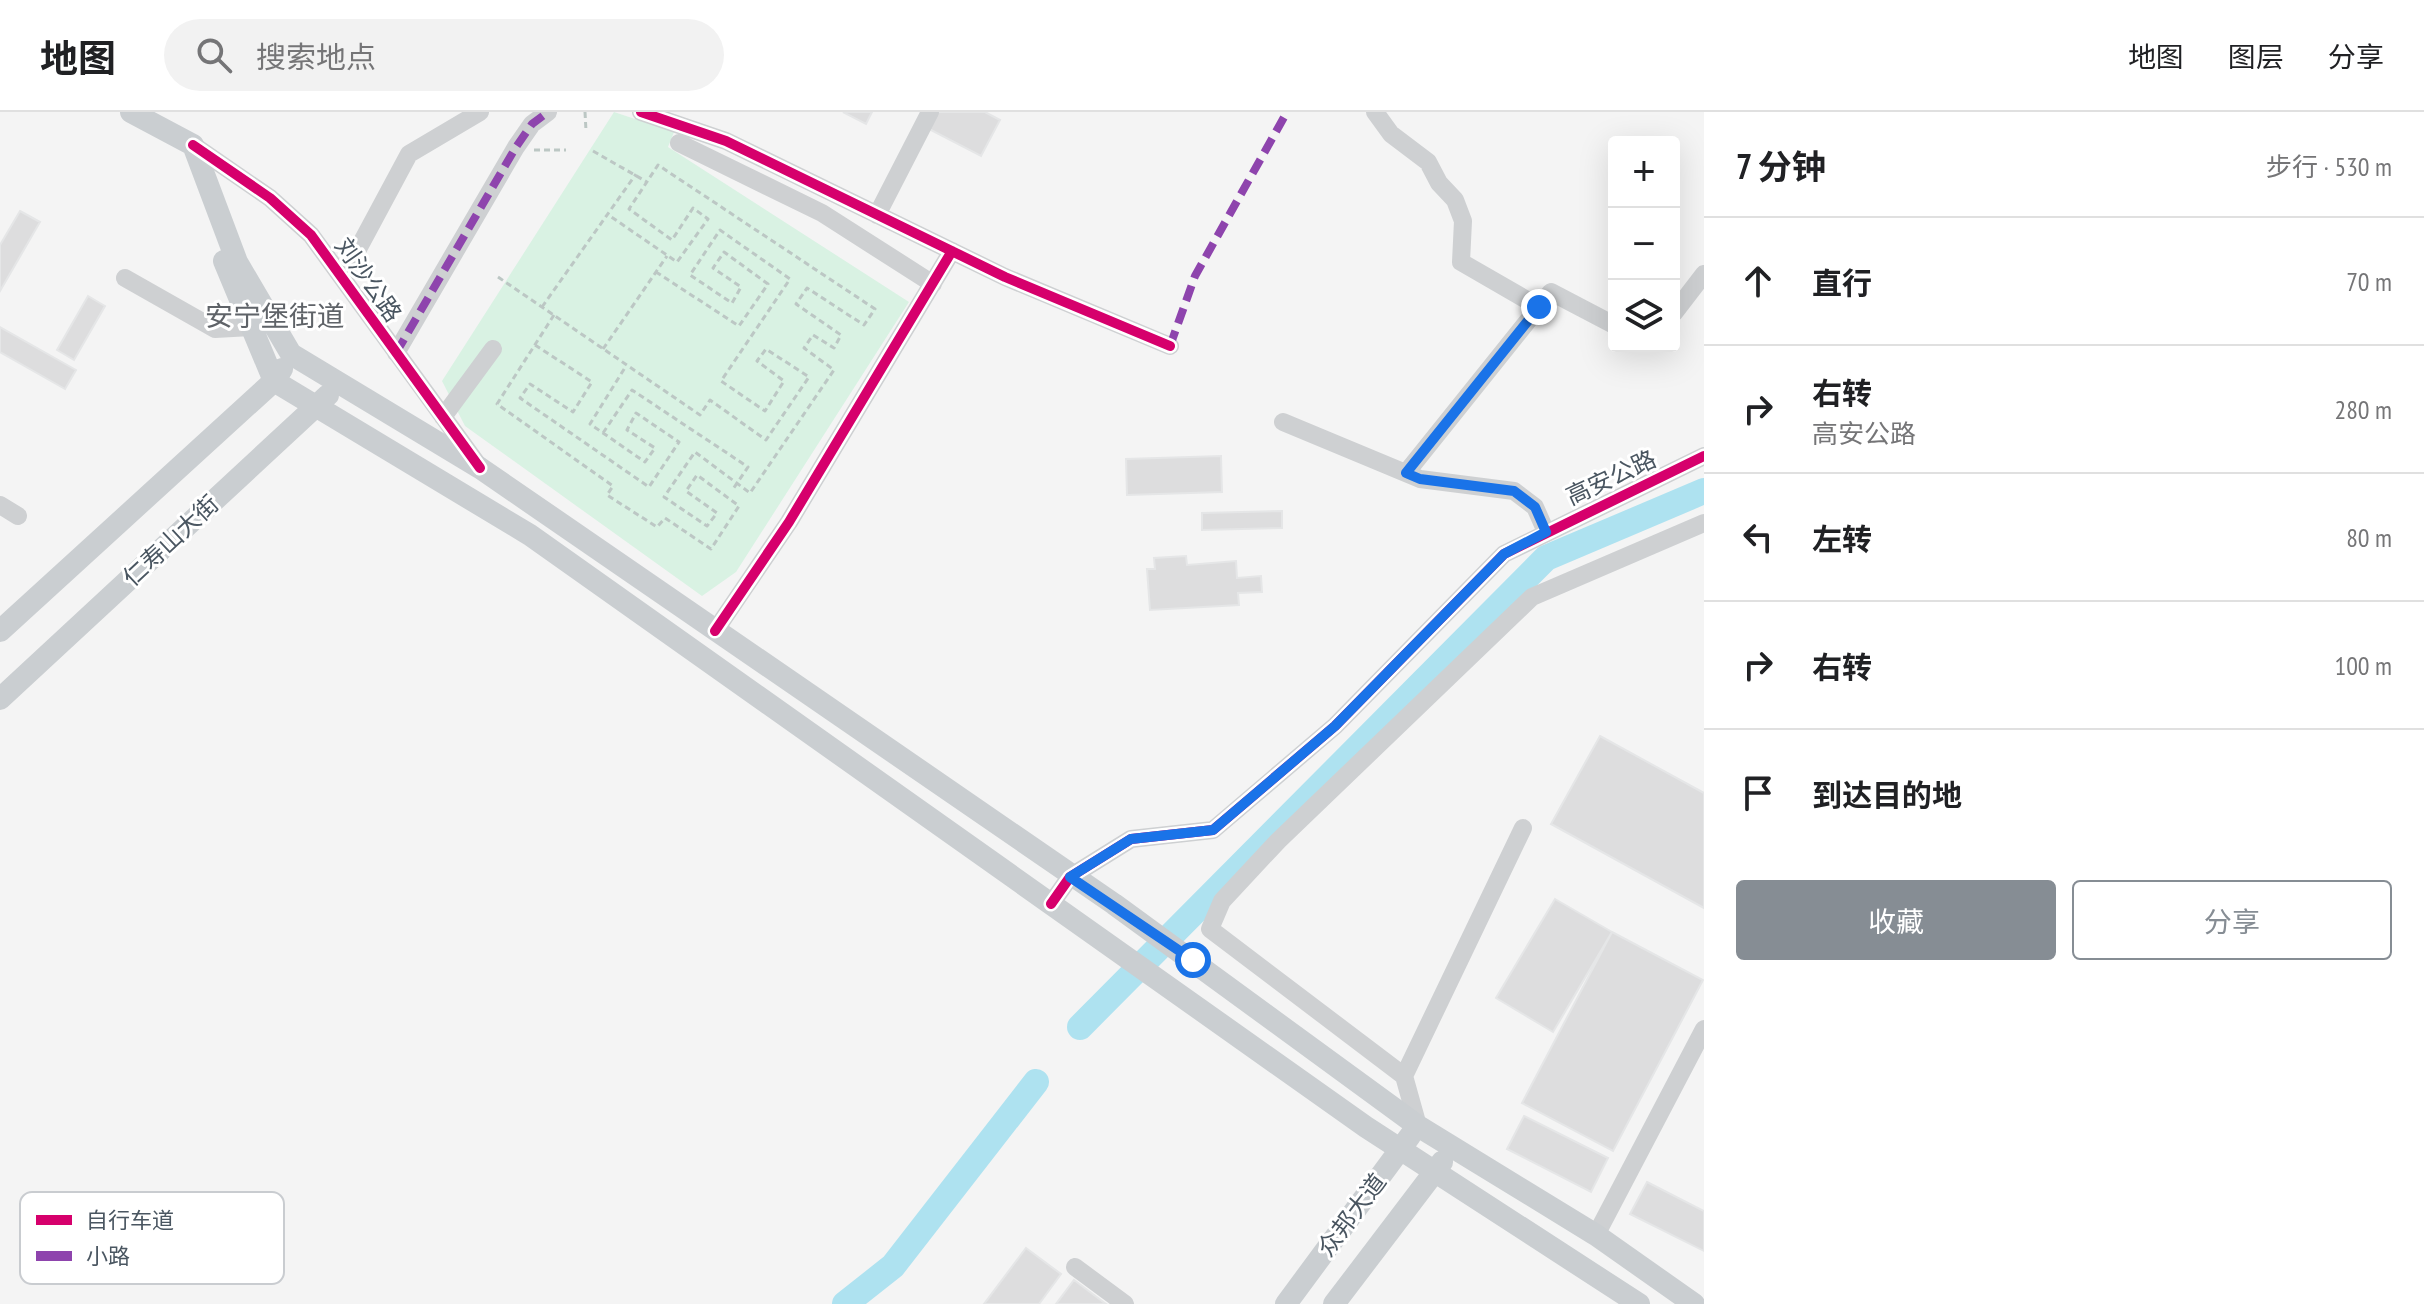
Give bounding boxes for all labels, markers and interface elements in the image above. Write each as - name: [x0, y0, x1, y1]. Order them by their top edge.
- search box: [164, 19, 724, 91]
- text: 地图: [40, 33, 116, 82]
- icon: search: [192, 33, 236, 77]
- text: 搜索地点: [256, 37, 376, 76]
- text: 地图: [2128, 38, 2184, 75]
- text: 图层: [2228, 38, 2284, 75]
- text: 分享: [2328, 38, 2384, 75]
- map controls: [1608, 136, 1680, 352]
- button: +: [1608, 136, 1680, 208]
- text: 7 分钟: [1736, 144, 1826, 188]
- text: 步行 · 530 m: [2266, 150, 2392, 183]
- button: −: [1608, 208, 1680, 280]
- street label: 刘沙公路: [328, 232, 409, 328]
- icon: ahead: [1736, 259, 1780, 303]
- text: 直行: [1812, 263, 1872, 302]
- text: 70 m: [2346, 265, 2392, 298]
- button: layers: [1608, 280, 1680, 352]
- route end: [1521, 289, 1557, 325]
- district label: 安宁堡街道: [205, 297, 345, 334]
- text: 右转: [1812, 373, 1872, 412]
- icon: right: [1736, 387, 1780, 431]
- text: 280 m: [2334, 393, 2392, 426]
- text: 高安公路: [1812, 417, 1916, 450]
- street label: 高安公路: [1561, 443, 1661, 512]
- street label: 仁寿山大街: [116, 488, 225, 593]
- icon: left: [1736, 515, 1780, 559]
- text: 左转: [1812, 519, 1872, 558]
- text: 80 m: [2346, 521, 2392, 554]
- icon: right: [1736, 643, 1780, 687]
- text: 右转: [1812, 647, 1872, 686]
- text: 100 m: [2334, 649, 2392, 682]
- icon: arrive: [1736, 771, 1780, 815]
- text: 到达目的地: [1812, 775, 1962, 814]
- button: 收藏: [1736, 880, 2056, 960]
- button: 分享: [2072, 880, 2392, 960]
- route start: [1175, 942, 1211, 978]
- street label: 众邦大道: [1310, 1167, 1393, 1262]
- legend: [20, 1192, 284, 1284]
- text: 自行车道: [86, 1206, 174, 1234]
- text: 小路: [86, 1242, 130, 1270]

